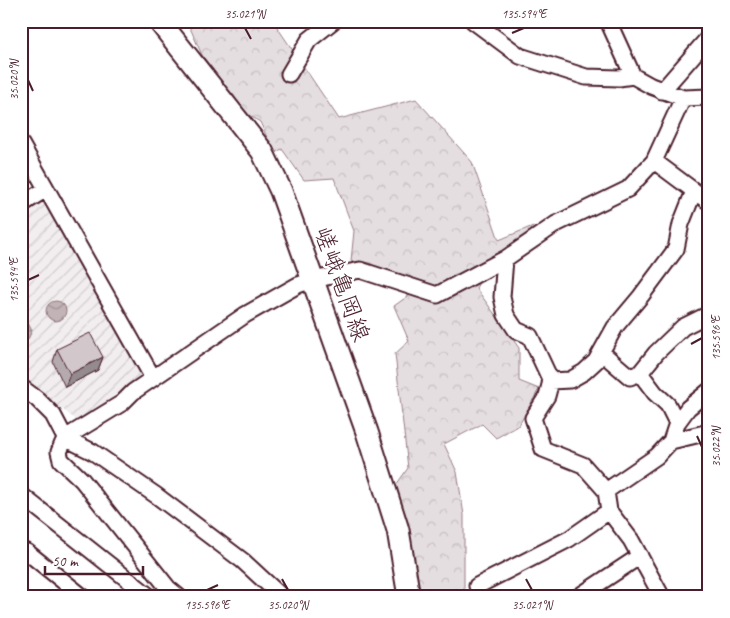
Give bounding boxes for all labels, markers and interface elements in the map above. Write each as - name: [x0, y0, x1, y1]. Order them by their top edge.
- text: 35.021°N: [225, 6, 267, 22]
- text: 135.594°E: [502, 6, 548, 22]
- text: 35.020°N: [6, 58, 22, 100]
- street label: 嵯峨亀岡線: [307, 222, 377, 346]
- text: 135.594°E: [6, 256, 22, 302]
- text: 135.596°E: [708, 314, 724, 360]
- text: 35.022°N: [708, 425, 724, 467]
- scale bar: [45, 543, 142, 575]
- text: 50 m: [52, 552, 79, 571]
- text: 135.596°E: [185, 597, 231, 613]
- text: 35.020°N: [268, 597, 310, 613]
- text: 35.021°N: [512, 597, 554, 613]

